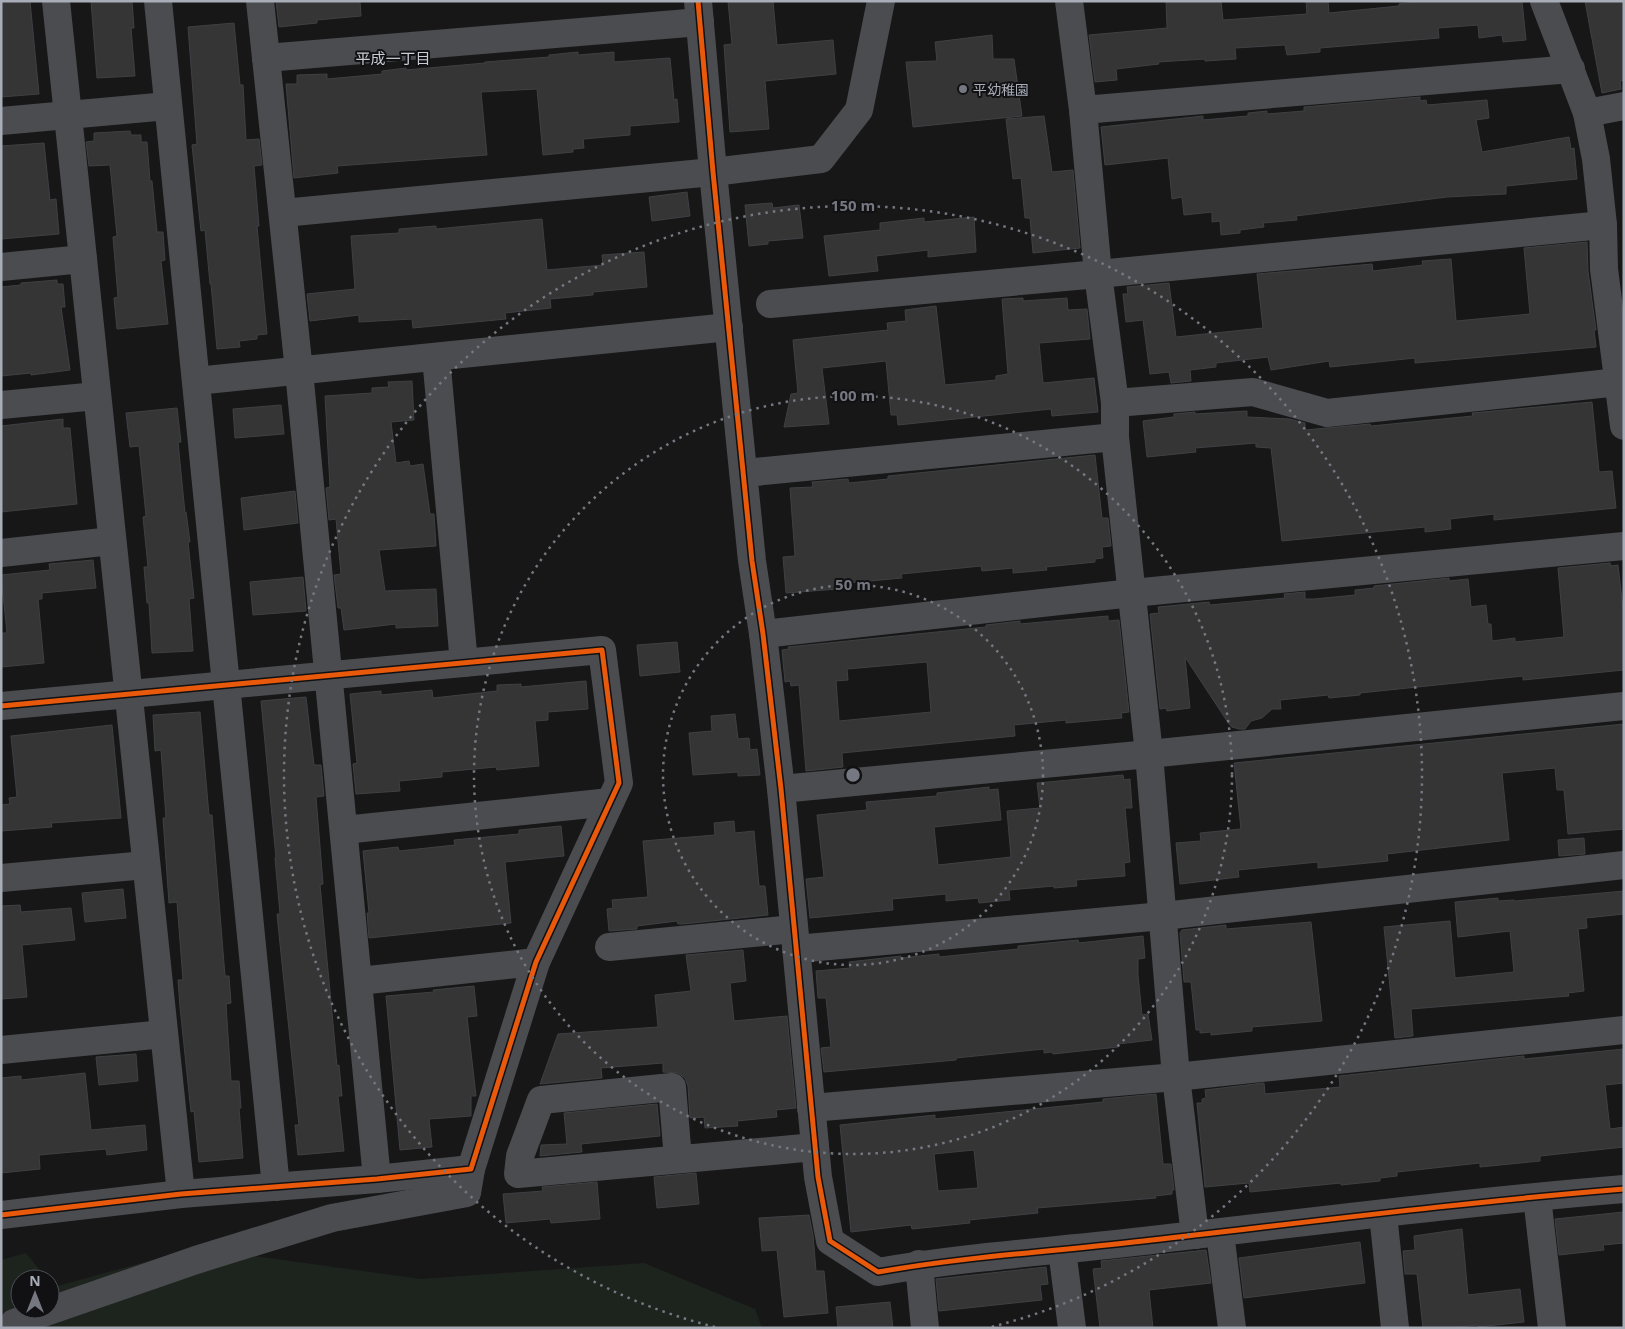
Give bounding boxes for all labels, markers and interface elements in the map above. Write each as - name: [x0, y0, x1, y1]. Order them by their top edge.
- district label: 平成一丁目: [355, 48, 431, 68]
- place label: 平幼稚園: [973, 80, 1029, 99]
- marker: 平幼稚園: [957, 83, 969, 95]
- text: 150 m: [831, 195, 875, 215]
- text: 100 m: [831, 385, 875, 405]
- text: 50 m: [835, 574, 871, 594]
- centre of rings: [844, 766, 862, 784]
- north arrow: [10, 1269, 60, 1319]
- text: N: [29, 1271, 41, 1290]

